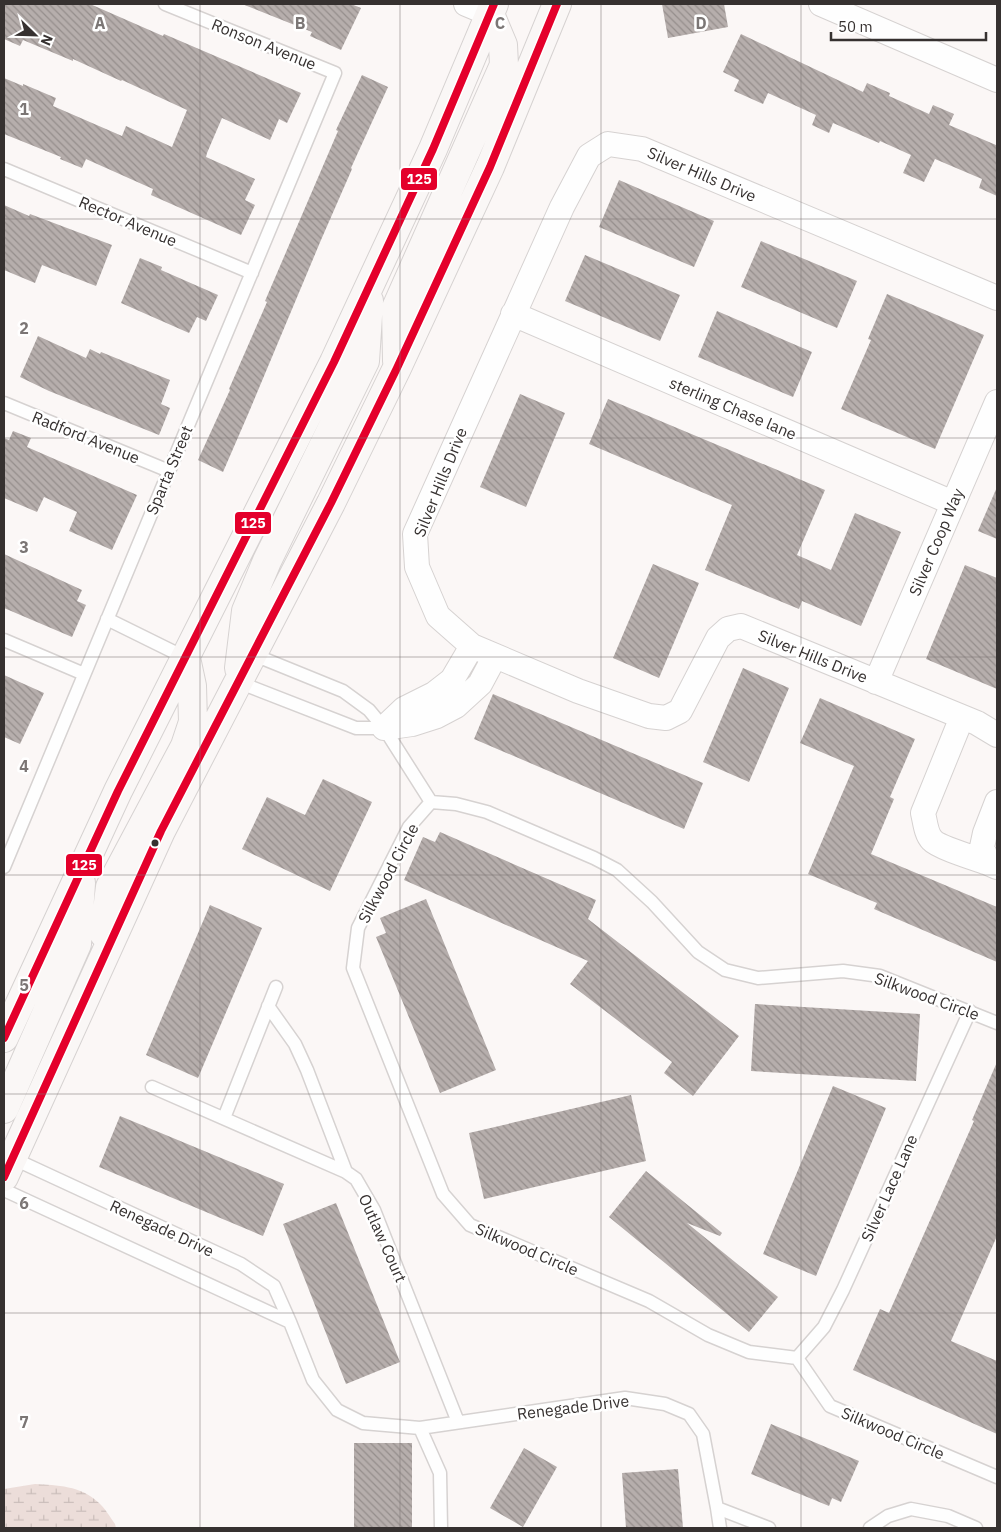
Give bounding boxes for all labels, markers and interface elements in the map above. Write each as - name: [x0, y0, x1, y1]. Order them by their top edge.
- north arrow: [10, 10, 60, 60]
- scale bar: [831, 10, 986, 42]
- text: A: [95, 13, 106, 33]
- text: B: [295, 13, 306, 33]
- text: C: [495, 13, 505, 33]
- text: D: [695, 13, 707, 33]
- street label: Ronson Avenue: [209, 14, 319, 74]
- text: 50 m: [838, 17, 873, 36]
- text: N: [37, 32, 57, 48]
- text: 1: [19, 99, 29, 119]
- street label: Silver Hills Drive: [645, 142, 760, 206]
- line badge: 125: [400, 167, 438, 191]
- text: 125: [406, 170, 432, 188]
- street label: Rector Avenue: [76, 191, 180, 251]
- text: 2: [19, 318, 29, 338]
- street label: sterling Chase lane: [666, 372, 800, 444]
- street label: Radford Avenue: [29, 406, 143, 468]
- street label: Sparta Street: [141, 422, 197, 518]
- street label: Silver Hills Drive: [409, 424, 471, 540]
- street label: Silver Coop Way: [904, 485, 968, 599]
- line badge: 125: [234, 511, 272, 535]
- text: 125: [240, 514, 266, 532]
- text: 3: [19, 537, 29, 557]
- street label: Silver Hills Drive: [755, 625, 871, 687]
- text: 4: [19, 756, 29, 776]
- street label: Silkwood Circle: [353, 819, 423, 926]
- unlabelled marker: [150, 838, 160, 848]
- line badge: 125: [65, 853, 103, 877]
- text: 125: [71, 856, 97, 874]
- street label: Silkwood Circle: [872, 968, 982, 1024]
- text: 5: [19, 975, 29, 995]
- street label: Silver Lace Lane: [856, 1131, 922, 1245]
- street label: Outlaw Court: [355, 1191, 411, 1285]
- text: 6: [19, 1193, 29, 1213]
- street label: Renegade Drive: [107, 1195, 217, 1261]
- street label: Silkwood Circle: [472, 1218, 582, 1280]
- street label: Renegade Drive: [516, 1390, 630, 1424]
- street label: Silkwood Circle: [838, 1402, 948, 1464]
- text: 7: [19, 1412, 29, 1432]

